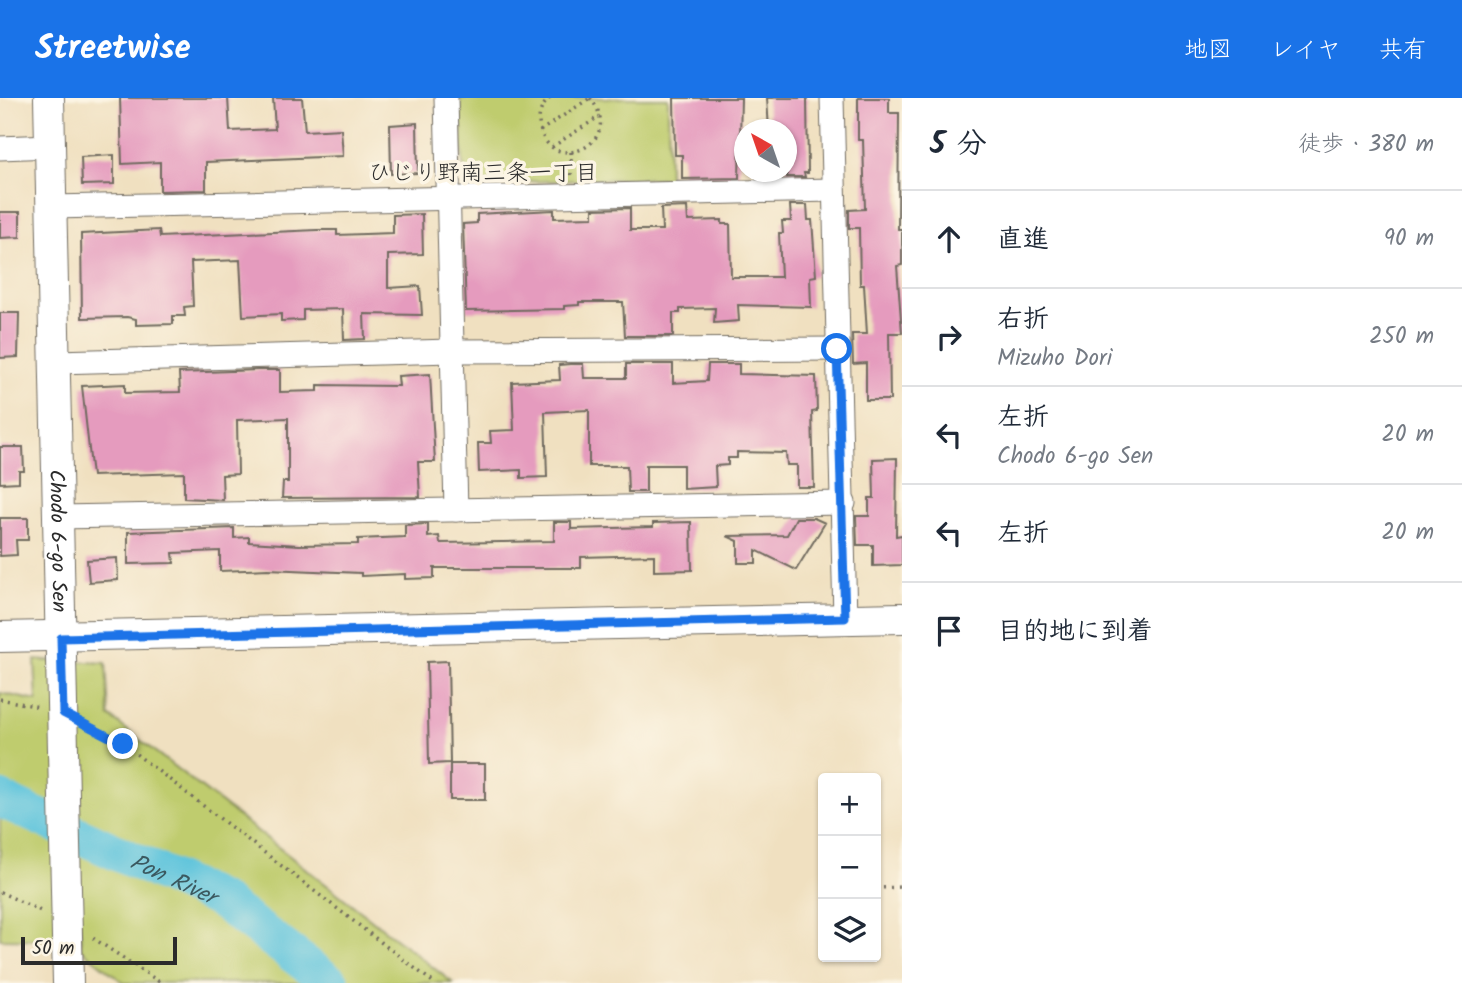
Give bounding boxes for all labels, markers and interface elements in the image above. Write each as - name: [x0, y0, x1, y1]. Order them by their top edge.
- text: Streetwise: [35, 23, 191, 76]
- text: 地図: [1184, 31, 1232, 70]
- text: レイヤ: [1270, 31, 1341, 70]
- text: 共有: [1379, 31, 1427, 70]
- north arrow: [734, 119, 797, 182]
- text: 5 分: [930, 121, 987, 169]
- text: 徒歩 · 380 m: [1298, 127, 1434, 163]
- district label: ひじり野南三条一丁目: [368, 156, 598, 192]
- text: 直進: [997, 219, 1049, 261]
- icon: ahead: [930, 220, 968, 258]
- text: 90 m: [1384, 221, 1434, 257]
- text: 右折: [997, 299, 1049, 341]
- icon: right: [930, 318, 968, 356]
- text: 250 m: [1369, 319, 1434, 355]
- route start: [821, 333, 852, 364]
- text: Mizuho Dori: [997, 341, 1112, 377]
- text: 左折: [997, 397, 1049, 439]
- icon: left: [930, 416, 968, 454]
- text: 20 m: [1382, 417, 1434, 453]
- text: Chodo 6-go Sen: [997, 439, 1153, 475]
- street label: Chodo 6-go Sen: [39, 469, 75, 613]
- text: 左折: [997, 513, 1049, 555]
- icon: left: [930, 514, 968, 552]
- text: 20 m: [1382, 515, 1434, 551]
- text: 目的地に到着: [997, 611, 1153, 653]
- icon: arrive: [930, 612, 968, 650]
- route end: [107, 728, 138, 759]
- map controls: [818, 773, 881, 962]
- button: +: [818, 773, 881, 836]
- button: −: [818, 836, 881, 899]
- water label: Pon River: [124, 845, 226, 918]
- button: layers: [818, 899, 881, 962]
- scale bar: [21, 934, 177, 966]
- text: 50 m: [32, 934, 74, 964]

